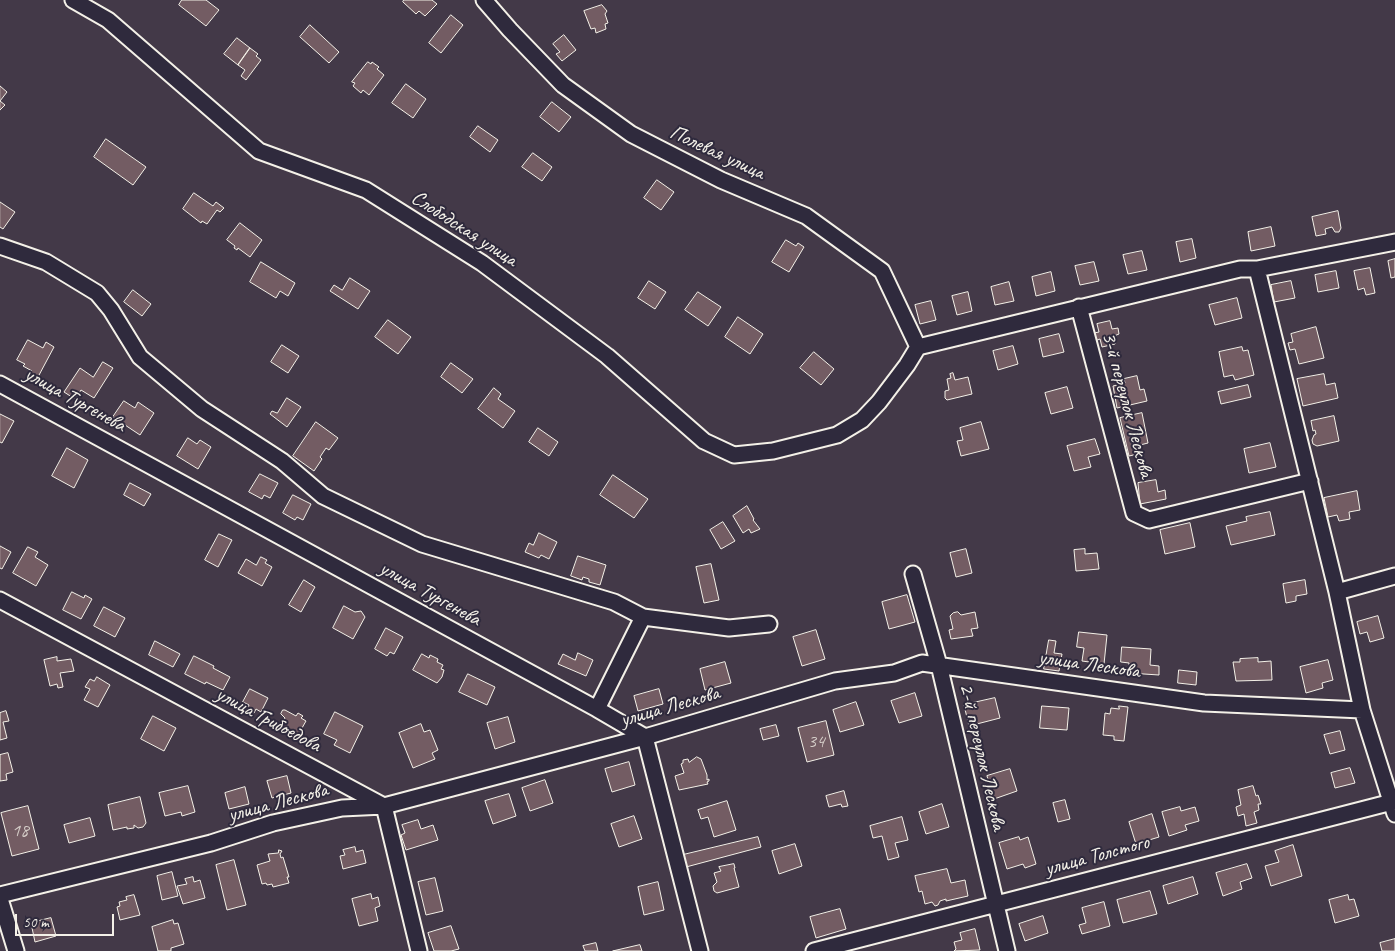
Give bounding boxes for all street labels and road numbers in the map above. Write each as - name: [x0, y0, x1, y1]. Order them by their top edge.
- street label: Полевая улица: [666, 120, 768, 186]
- street label: Слободская улица: [406, 185, 522, 273]
- street label: 3-й переулок Лескова: [1095, 329, 1159, 481]
- street label: улица Тургенева: [20, 362, 130, 438]
- street label: улица Тургенева: [375, 556, 485, 632]
- street label: улица Лескова: [1037, 645, 1141, 685]
- street label: улица Лескова: [617, 681, 723, 733]
- street label: 2-й переулок Лескова: [953, 681, 1011, 833]
- street label: улица Грибоедова: [211, 682, 325, 758]
- street label: улица Лескова: [225, 778, 331, 828]
- street label: улица Толстого: [1042, 830, 1152, 882]

